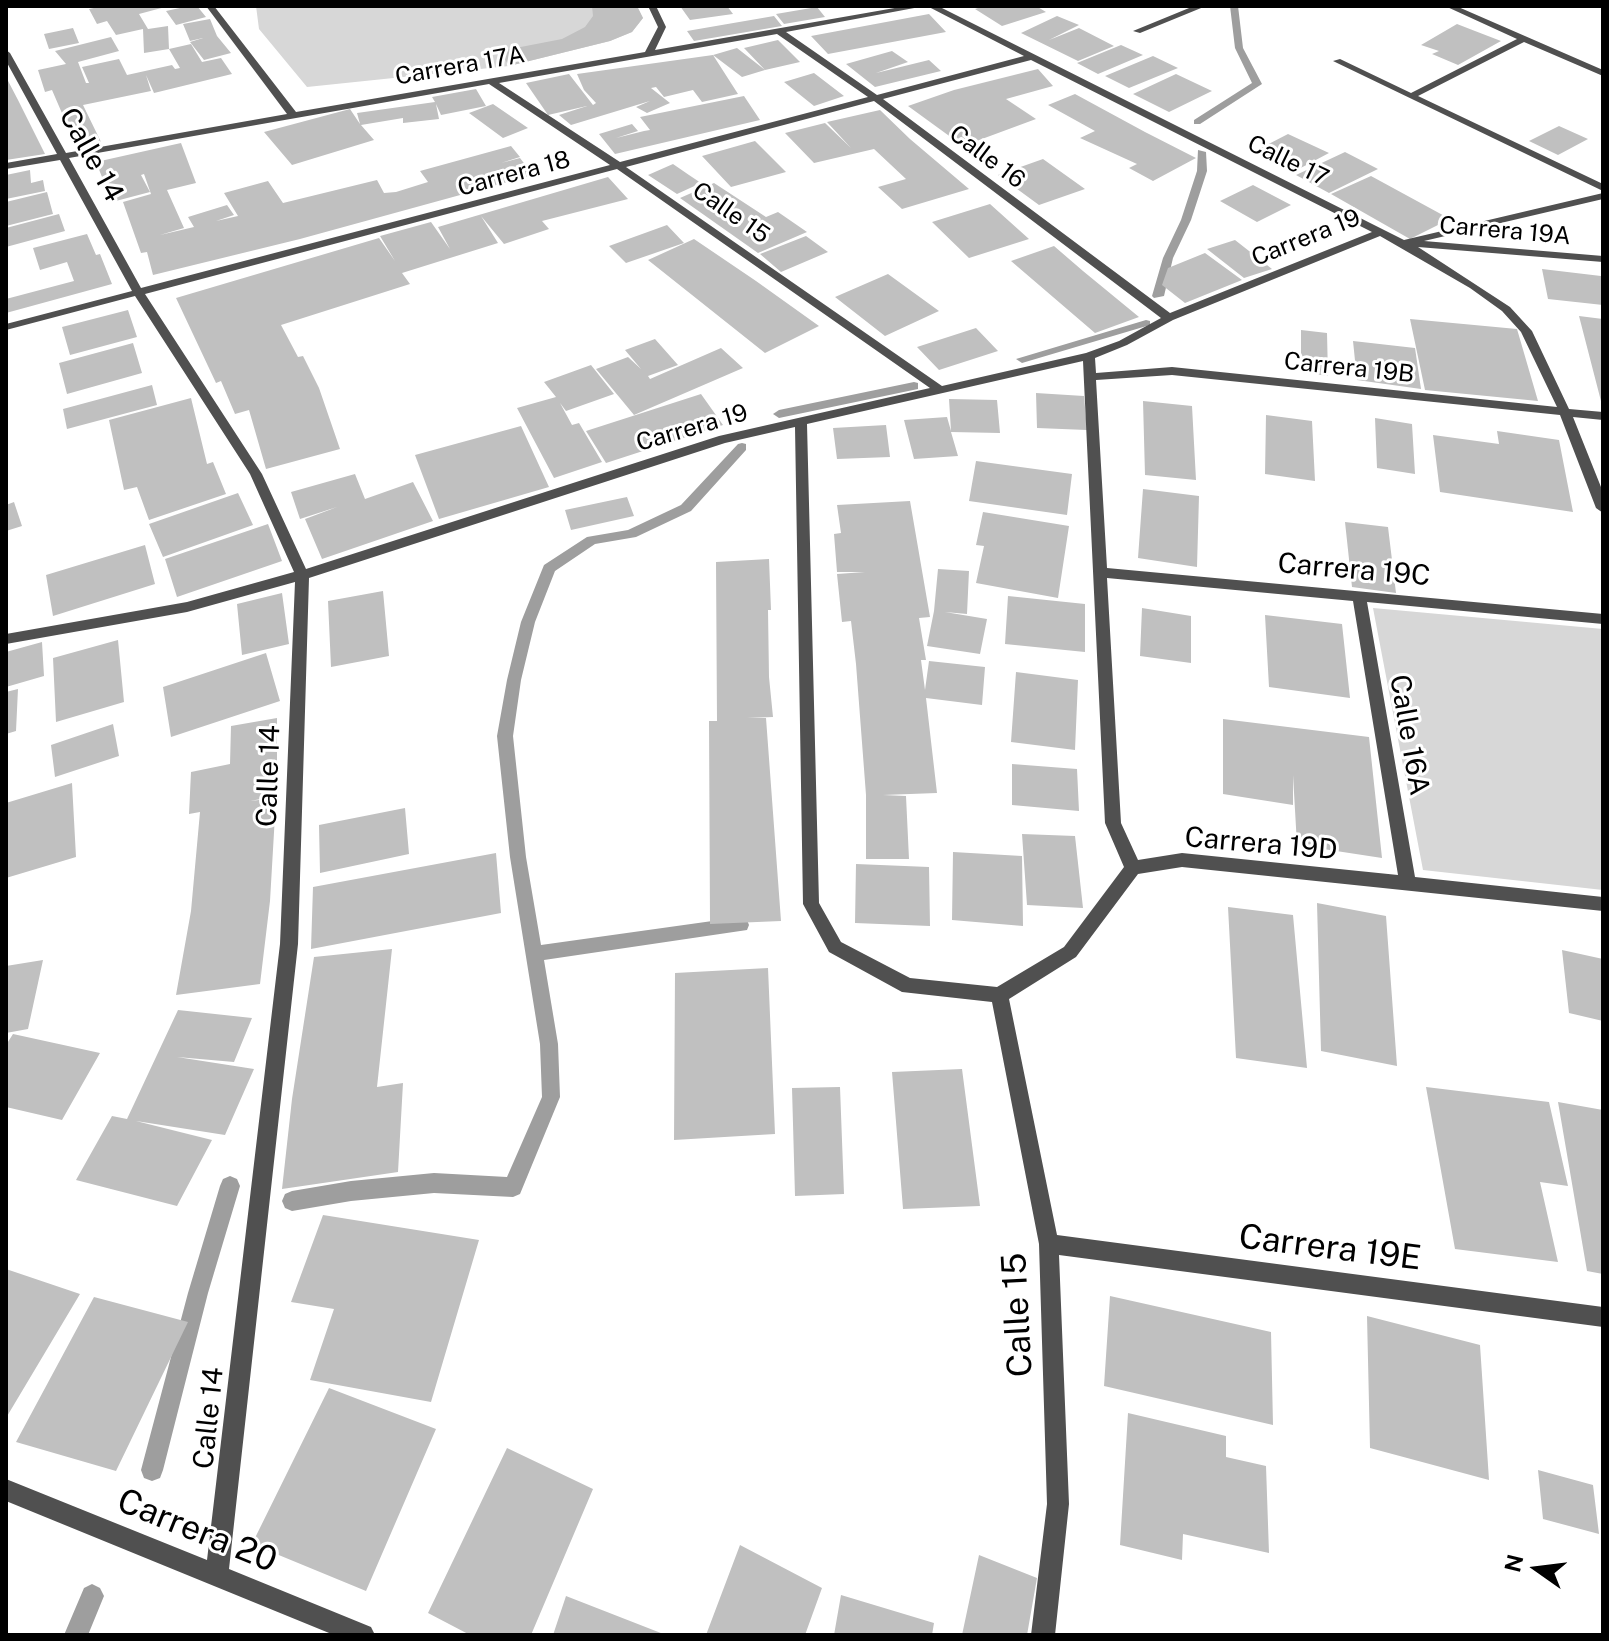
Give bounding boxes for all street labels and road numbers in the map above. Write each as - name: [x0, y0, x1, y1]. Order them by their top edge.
- street label: Carrera 17A: [393, 40, 527, 92]
- street label: Calle 14: [52, 102, 130, 208]
- street label: Calle 16: [943, 119, 1031, 195]
- street label: Calle 17: [1243, 129, 1333, 193]
- street label: Carrera 18: [455, 145, 573, 203]
- street label: Calle 15: [687, 176, 775, 250]
- street label: Carrera 19: [1247, 203, 1365, 273]
- street label: Carrera 19A: [1438, 211, 1572, 251]
- street label: Carrera 19B: [1283, 347, 1415, 389]
- street label: Carrera 19: [633, 398, 751, 458]
- street label: Carrera 19C: [1276, 547, 1432, 593]
- street label: Calle 16A: [1382, 672, 1436, 798]
- street label: Calle 14: [250, 724, 288, 828]
- street label: Carrera 19D: [1183, 821, 1339, 867]
- street label: Carrera 19E: [1236, 1217, 1424, 1279]
- street label: Calle 15: [994, 1252, 1042, 1378]
- street label: Calle 14: [187, 1365, 231, 1471]
- street label: Carrera 20: [111, 1481, 283, 1581]

